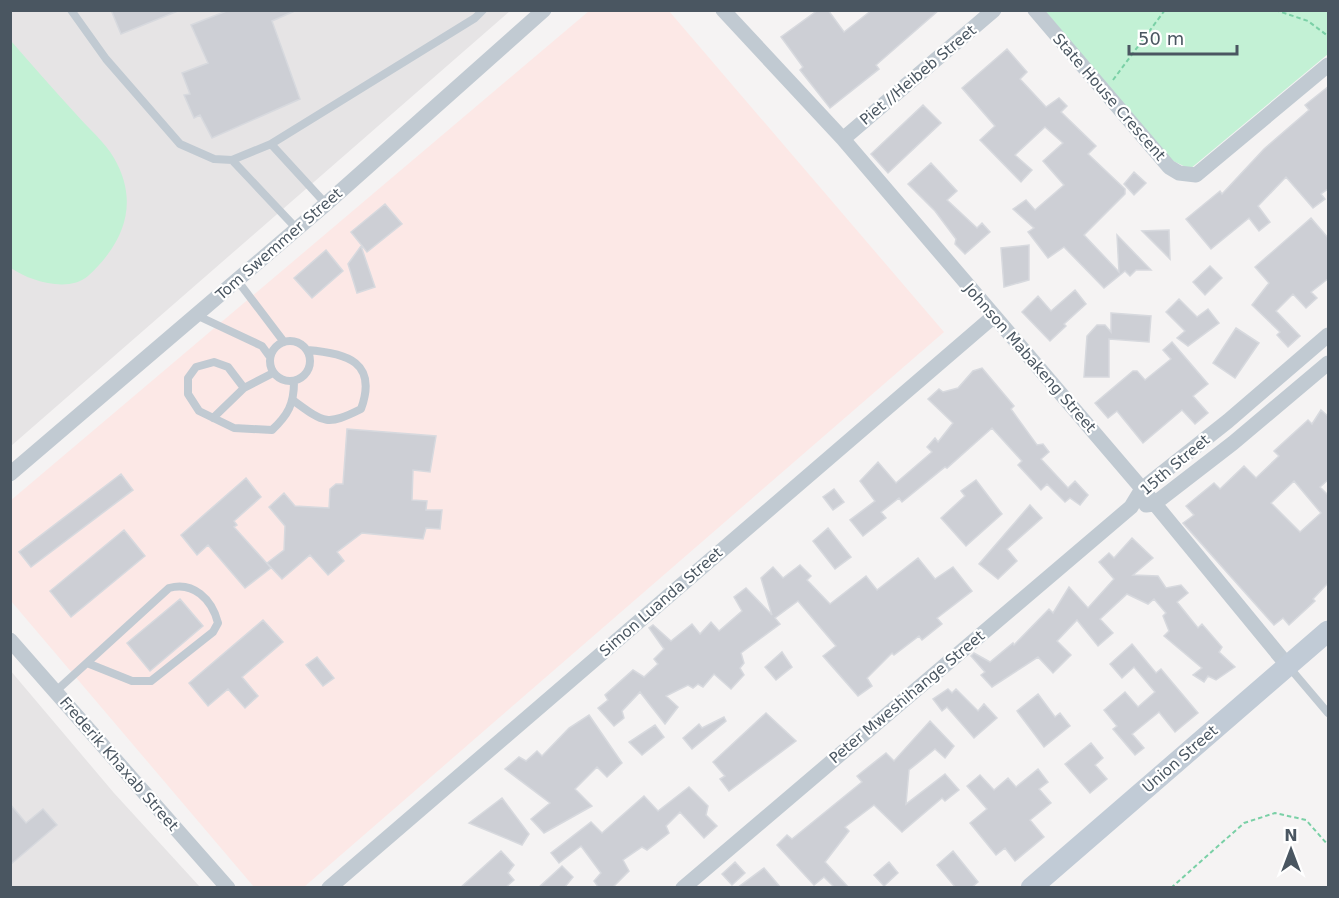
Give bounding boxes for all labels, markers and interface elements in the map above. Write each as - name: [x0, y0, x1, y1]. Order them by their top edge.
- scale bar: [1129, 18, 1237, 56]
- street label: Piet //Heibeb Street: [856, 21, 980, 129]
- text: 50 m: [1138, 28, 1184, 49]
- street label: State House Crescent: [1049, 30, 1169, 164]
- street label: Tom Swemmer Street: [212, 184, 346, 304]
- street label: Johnson Mabakeng Street: [960, 279, 1100, 436]
- street label: 15th Street: [1137, 431, 1213, 499]
- street label: Simon Luanda Street: [596, 544, 726, 660]
- street label: Peter Mweshihange Street: [826, 627, 988, 767]
- street label: Frederik Khaxab Street: [56, 693, 182, 835]
- street label: Union Street: [1139, 721, 1221, 797]
- north arrow: [1261, 820, 1321, 880]
- text: N: [1284, 826, 1298, 845]

